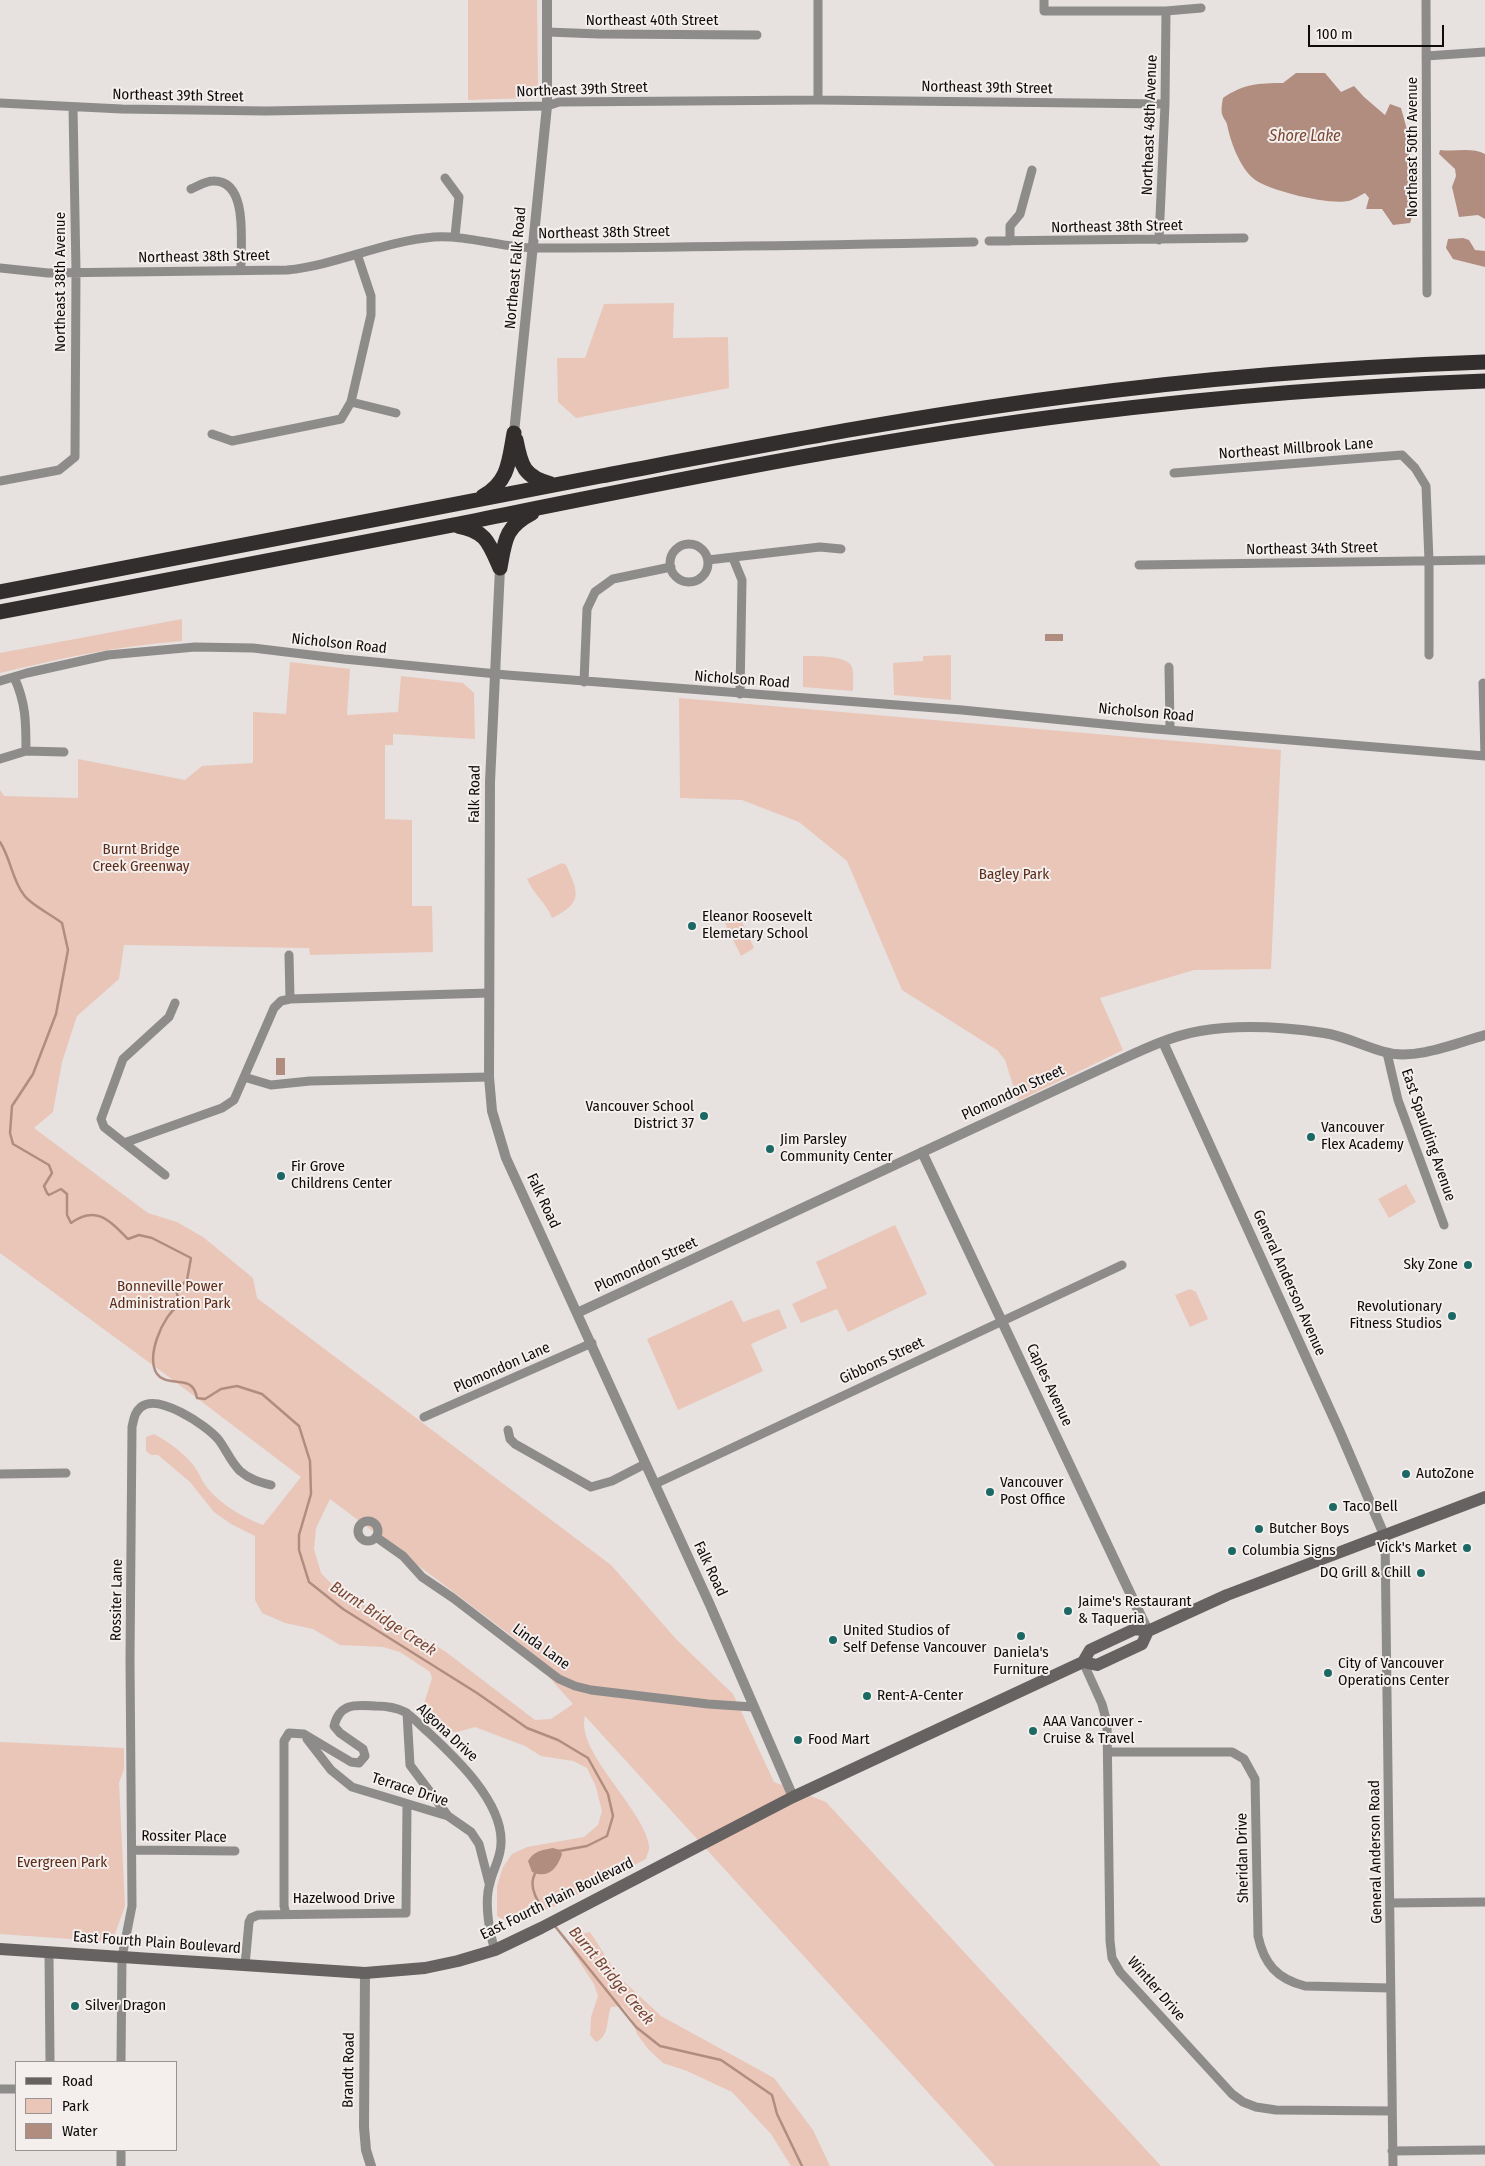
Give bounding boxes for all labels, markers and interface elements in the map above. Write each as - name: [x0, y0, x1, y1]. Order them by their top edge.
- street label: Northeast 40th Street: [586, 12, 718, 30]
- scale bar: [1310, 15, 1446, 47]
- text: 100 m: [1316, 25, 1353, 43]
- street label: Northeast 48th Avenue: [1139, 54, 1161, 196]
- street label: Northeast 50th Avenue: [1404, 77, 1422, 217]
- street label: Northeast 39th Street: [921, 78, 1053, 98]
- street label: Northeast 39th Street: [516, 79, 648, 101]
- street label: Northeast 39th Street: [112, 86, 244, 106]
- water label: Shore Lake: [1269, 127, 1341, 147]
- street label: Northeast Falk Road: [502, 206, 530, 330]
- street label: Northeast 38th Avenue: [52, 212, 70, 352]
- street label: Northeast 38th Street: [1051, 217, 1183, 237]
- street label: Northeast 38th Street: [538, 223, 670, 243]
- street label: Northeast 38th Street: [138, 247, 270, 267]
- street label: Northeast Millbrook Lane: [1218, 435, 1374, 463]
- street label: Northeast 34th Street: [1246, 539, 1378, 559]
- street label: Nicholson Road: [290, 630, 388, 658]
- street label: Nicholson Road: [694, 668, 790, 692]
- street label: Nicholson Road: [1097, 700, 1195, 726]
- street label: Falk Road: [465, 765, 485, 823]
- park label: Burnt Bridge Creek Greenway: [92, 841, 190, 876]
- park label: Bagley Park: [979, 866, 1049, 884]
- place label: Eleanor Roosevelt Elemetary School: [702, 908, 812, 943]
- marker: Eleanor Roosevelt Elemetary School: [686, 920, 698, 932]
- street label: Plomondon Street: [959, 1061, 1067, 1125]
- street label: East Spaulding Avenue: [1397, 1067, 1459, 1203]
- place label: Vancouver School District 37: [586, 1098, 694, 1133]
- marker: Vancouver School District 37: [698, 1110, 710, 1122]
- place label: Vancouver Flex Academy: [1321, 1119, 1404, 1154]
- place label: Jim Parsley Community Center: [780, 1131, 893, 1166]
- marker: Vancouver Flex Academy: [1305, 1131, 1317, 1143]
- marker: Jim Parsley Community Center: [764, 1143, 776, 1155]
- place label: Fir Grove Childrens Center: [291, 1158, 392, 1193]
- marker: Fir Grove Childrens Center: [275, 1170, 287, 1182]
- street label: Falk Road: [522, 1171, 564, 1231]
- street label: General Anderson Avenue: [1249, 1207, 1329, 1359]
- street label: Plomondon Street: [592, 1233, 700, 1297]
- place label: Sky Zone: [1403, 1256, 1458, 1274]
- marker: Sky Zone: [1462, 1259, 1474, 1271]
- park label: Bonneville Power Administration Park: [109, 1278, 231, 1313]
- place label: Revolutionary Fitness Studios: [1349, 1298, 1442, 1333]
- marker: Revolutionary Fitness Studios: [1446, 1310, 1458, 1322]
- street label: Gibbons Street: [837, 1334, 927, 1388]
- street label: Plomondon Lane: [451, 1339, 553, 1397]
- street label: Caples Avenue: [1022, 1341, 1076, 1429]
- place label: AutoZone: [1416, 1465, 1474, 1483]
- marker: AutoZone: [1400, 1468, 1412, 1480]
- place label: Vancouver Post Office: [1000, 1474, 1066, 1509]
- marker: Vancouver Post Office: [984, 1486, 996, 1498]
- place label: Taco Bell: [1343, 1498, 1398, 1516]
- marker: Taco Bell: [1327, 1501, 1339, 1513]
- place label: Butcher Boys: [1269, 1520, 1349, 1538]
- marker: Butcher Boys: [1253, 1523, 1265, 1535]
- street label: Falk Road: [689, 1539, 731, 1599]
- place label: Vick's Market: [1377, 1539, 1457, 1557]
- place label: Columbia Signs: [1242, 1542, 1336, 1560]
- marker: Vick's Market: [1461, 1542, 1473, 1554]
- marker: Columbia Signs: [1226, 1545, 1238, 1557]
- street label: Rossiter Lane: [107, 1559, 127, 1641]
- place label: DQ Grill & Chill: [1320, 1564, 1411, 1582]
- marker: DQ Grill & Chill: [1415, 1567, 1427, 1579]
- water label: Burnt Bridge Creek: [326, 1578, 440, 1660]
- place label: Jaime's Restaurant & Taqueria: [1078, 1593, 1192, 1628]
- marker: Jaime's Restaurant & Taqueria: [1062, 1605, 1074, 1617]
- street label: Linda Lane: [509, 1620, 573, 1674]
- place label: United Studios of Self Defense Vancouver: [843, 1622, 987, 1657]
- marker: Daniela's Furniture: [1015, 1630, 1027, 1642]
- marker: United Studios of Self Defense Vancouver: [827, 1634, 839, 1646]
- place label: Daniela's Furniture: [993, 1644, 1049, 1679]
- place label: City of Vancouver Operations Center: [1338, 1655, 1449, 1690]
- marker: City of Vancouver Operations Center: [1322, 1667, 1334, 1679]
- place label: Rent-A-Center: [877, 1687, 963, 1705]
- marker: Rent-A-Center: [861, 1690, 873, 1702]
- street label: Algona Drive: [413, 1700, 481, 1766]
- place label: AAA Vancouver - Cruise & Travel: [1043, 1713, 1143, 1748]
- marker: AAA Vancouver - Cruise & Travel: [1027, 1725, 1039, 1737]
- place label: Food Mart: [808, 1731, 870, 1749]
- marker: Food Mart: [792, 1734, 804, 1746]
- street label: Terrace Drive: [369, 1769, 451, 1811]
- street label: General Anderson Road: [1366, 1780, 1386, 1924]
- street label: Sheridan Drive: [1233, 1813, 1253, 1903]
- street label: Rossiter Place: [141, 1827, 227, 1847]
- park label: Evergreen Park: [17, 1854, 107, 1872]
- street label: East Fourth Plain Boulevard: [477, 1854, 637, 1944]
- street label: Hazelwood Drive: [293, 1890, 395, 1908]
- water label: Burnt Bridge Creek: [564, 1923, 658, 2029]
- street label: East Fourth Plain Boulevard: [72, 1928, 242, 1958]
- street label: Wintler Drive: [1123, 1953, 1189, 2025]
- place label: Silver Dragon: [85, 1997, 166, 2015]
- marker: Silver Dragon: [69, 2000, 81, 2012]
- street label: Brandt Road: [339, 2032, 359, 2108]
- legend: [15, 2061, 178, 2151]
- text: Road: [62, 2072, 93, 2090]
- text: Park: [62, 2097, 89, 2115]
- text: Water: [62, 2122, 97, 2140]

